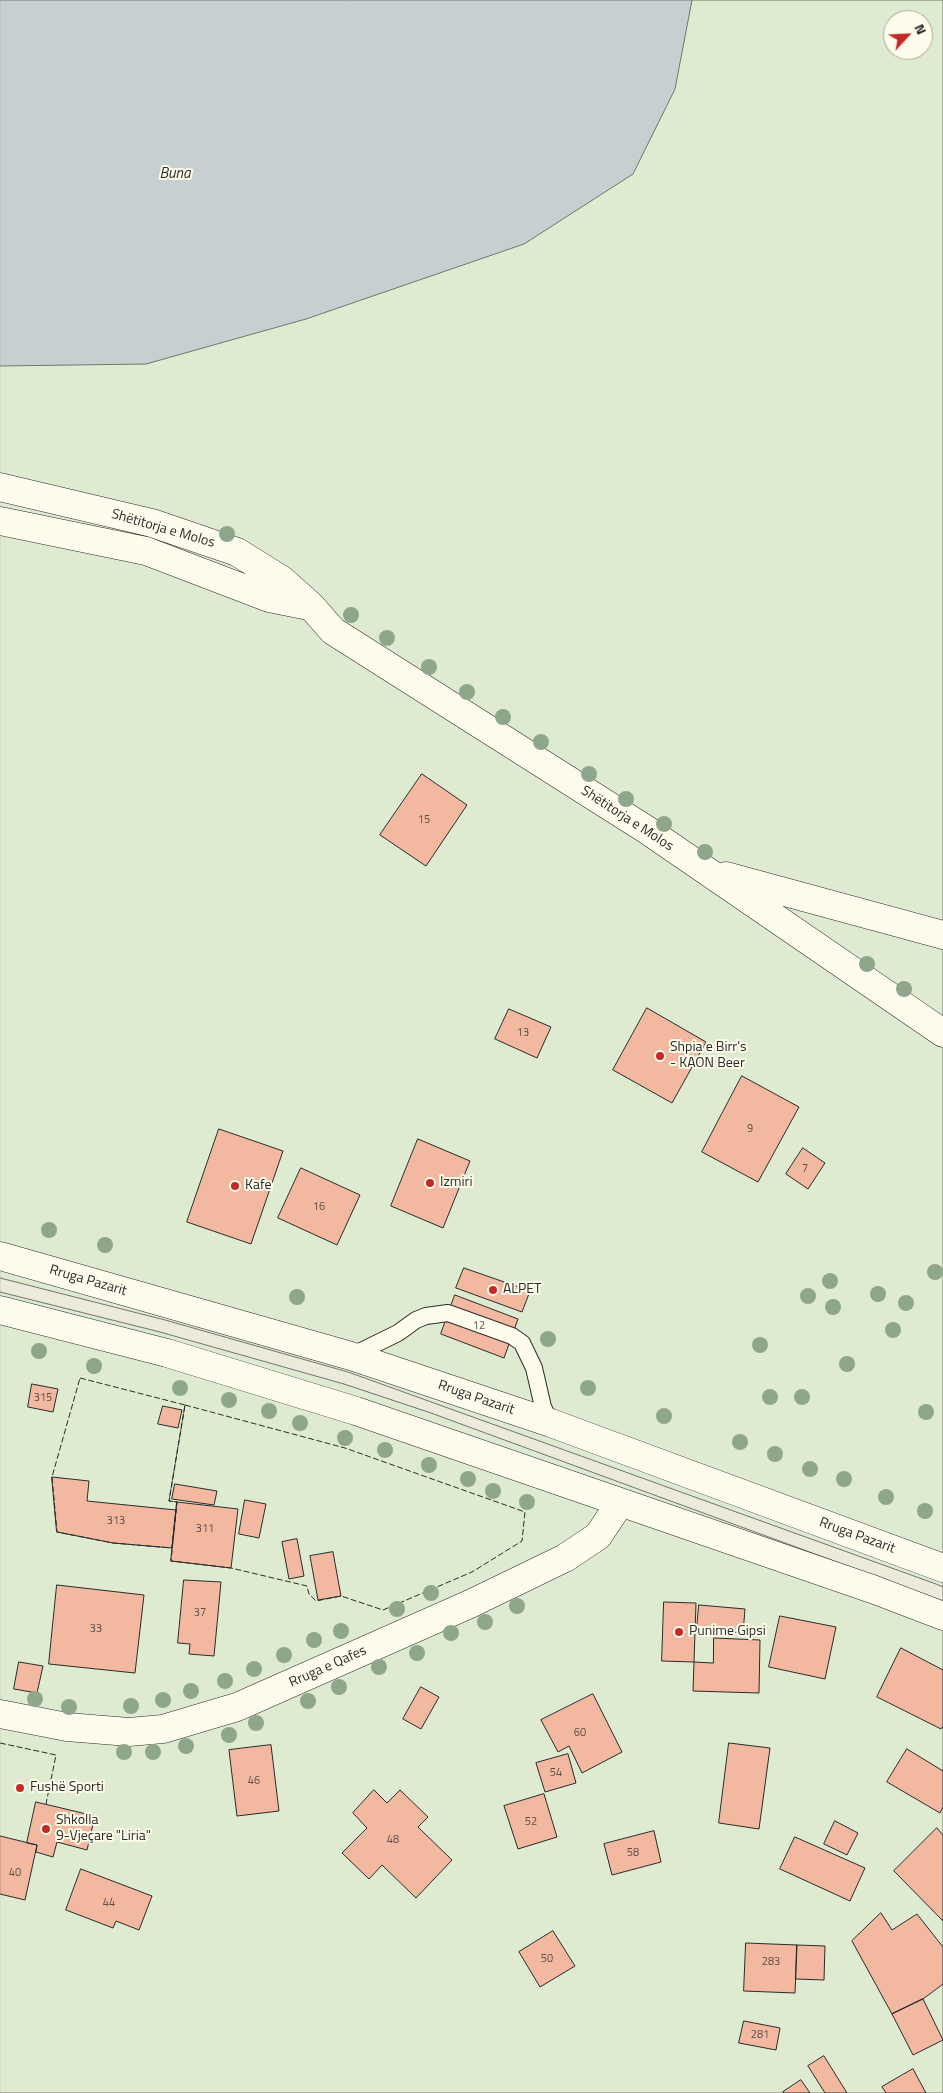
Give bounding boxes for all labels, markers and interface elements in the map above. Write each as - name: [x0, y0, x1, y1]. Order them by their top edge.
- north arrow: [883, 10, 933, 60]
- text: N: [910, 20, 933, 38]
- water label: Buna: [159, 165, 191, 183]
- street label: Shëtitorja e Molos: [109, 506, 217, 552]
- street label: Shëtitorja e Molos: [578, 783, 676, 855]
- house number: 15: [418, 813, 430, 827]
- house number: 13: [517, 1026, 529, 1040]
- place label: Shpia e Birr's - KAON Beer: [670, 1040, 747, 1072]
- marker: Shpia e Birr's - KAON Beer: [654, 1050, 666, 1062]
- house number: 9: [747, 1122, 753, 1136]
- house number: 7: [802, 1162, 808, 1176]
- place label: Izmiri: [440, 1175, 472, 1191]
- marker: Izmiri: [424, 1177, 436, 1189]
- place label: Kafe: [245, 1178, 272, 1194]
- marker: Kafe: [229, 1180, 241, 1192]
- house number: 16: [313, 1200, 325, 1214]
- street label: Rruga Pazarit: [47, 1262, 129, 1300]
- place label: ALPET: [503, 1282, 541, 1298]
- marker: ALPET: [487, 1284, 499, 1296]
- house number: 12: [473, 1319, 485, 1333]
- street label: Rruga Pazarit: [436, 1377, 516, 1419]
- house number: 315: [34, 1391, 52, 1405]
- house number: 313: [107, 1514, 125, 1528]
- street label: Rruga Pazarit: [817, 1514, 897, 1558]
- house number: 311: [196, 1522, 214, 1536]
- house number: 37: [194, 1606, 206, 1620]
- house number: 33: [90, 1622, 102, 1636]
- place label: Punime Gipsi: [689, 1624, 766, 1640]
- marker: Punime Gipsi: [673, 1626, 685, 1638]
- street label: Rruga e Qafes: [287, 1643, 369, 1691]
- house number: 60: [574, 1726, 586, 1740]
- house number: 54: [550, 1766, 562, 1780]
- house number: 46: [248, 1774, 260, 1788]
- place label: Fushë Sporti: [30, 1780, 104, 1796]
- marker: Fushë Sporti: [14, 1782, 26, 1794]
- place label: Shkolla 9-Vjeçare "Liria": [56, 1813, 151, 1845]
- house number: 52: [525, 1815, 537, 1829]
- marker: Shkolla 9-Vjeçare "Liria": [40, 1823, 52, 1835]
- house number: 48: [387, 1833, 399, 1847]
- house number: 58: [627, 1846, 639, 1860]
- house number: 40: [9, 1866, 21, 1880]
- house number: 44: [103, 1896, 115, 1910]
- house number: 50: [541, 1952, 553, 1966]
- house number: 283: [762, 1955, 780, 1969]
- house number: 281: [751, 2028, 769, 2042]

